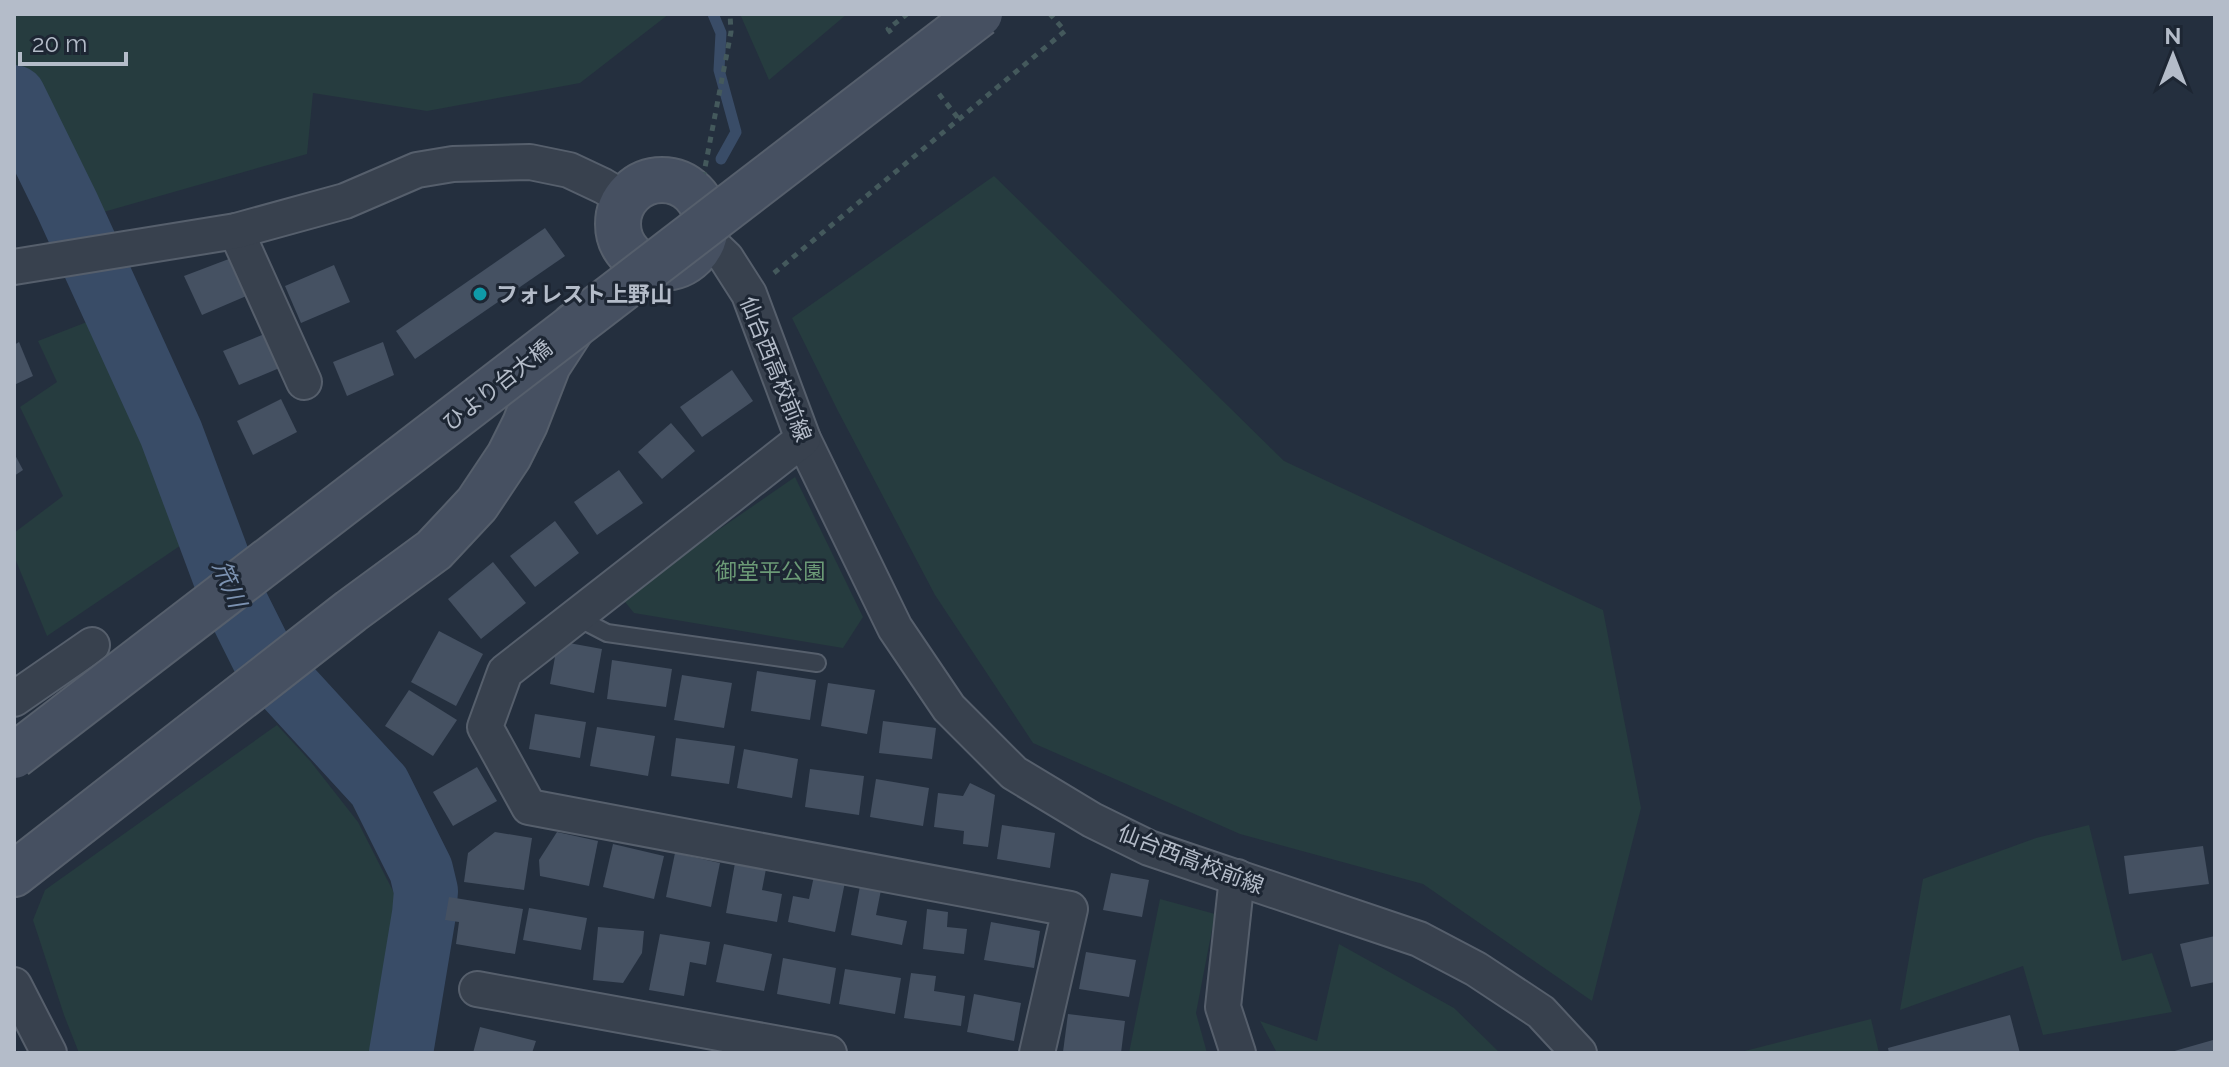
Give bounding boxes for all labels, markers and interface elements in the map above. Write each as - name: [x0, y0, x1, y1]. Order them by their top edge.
- scale bar: [20, 16, 126, 66]
- north arrow: [2133, 16, 2213, 96]
- text: N: [2165, 23, 2181, 49]
- text: 20 m: [32, 29, 87, 58]
- place label: フォレスト上野山: [496, 281, 672, 307]
- marker: フォレスト上野山: [471, 285, 489, 303]
- street label: 仙台西高校前線: [735, 293, 817, 445]
- street label: ひより台大橋: [437, 334, 557, 436]
- water label: 笊川: [207, 556, 253, 614]
- park label: 御堂平公園: [715, 558, 825, 584]
- street label: 仙台西高校前線: [1114, 819, 1268, 899]

